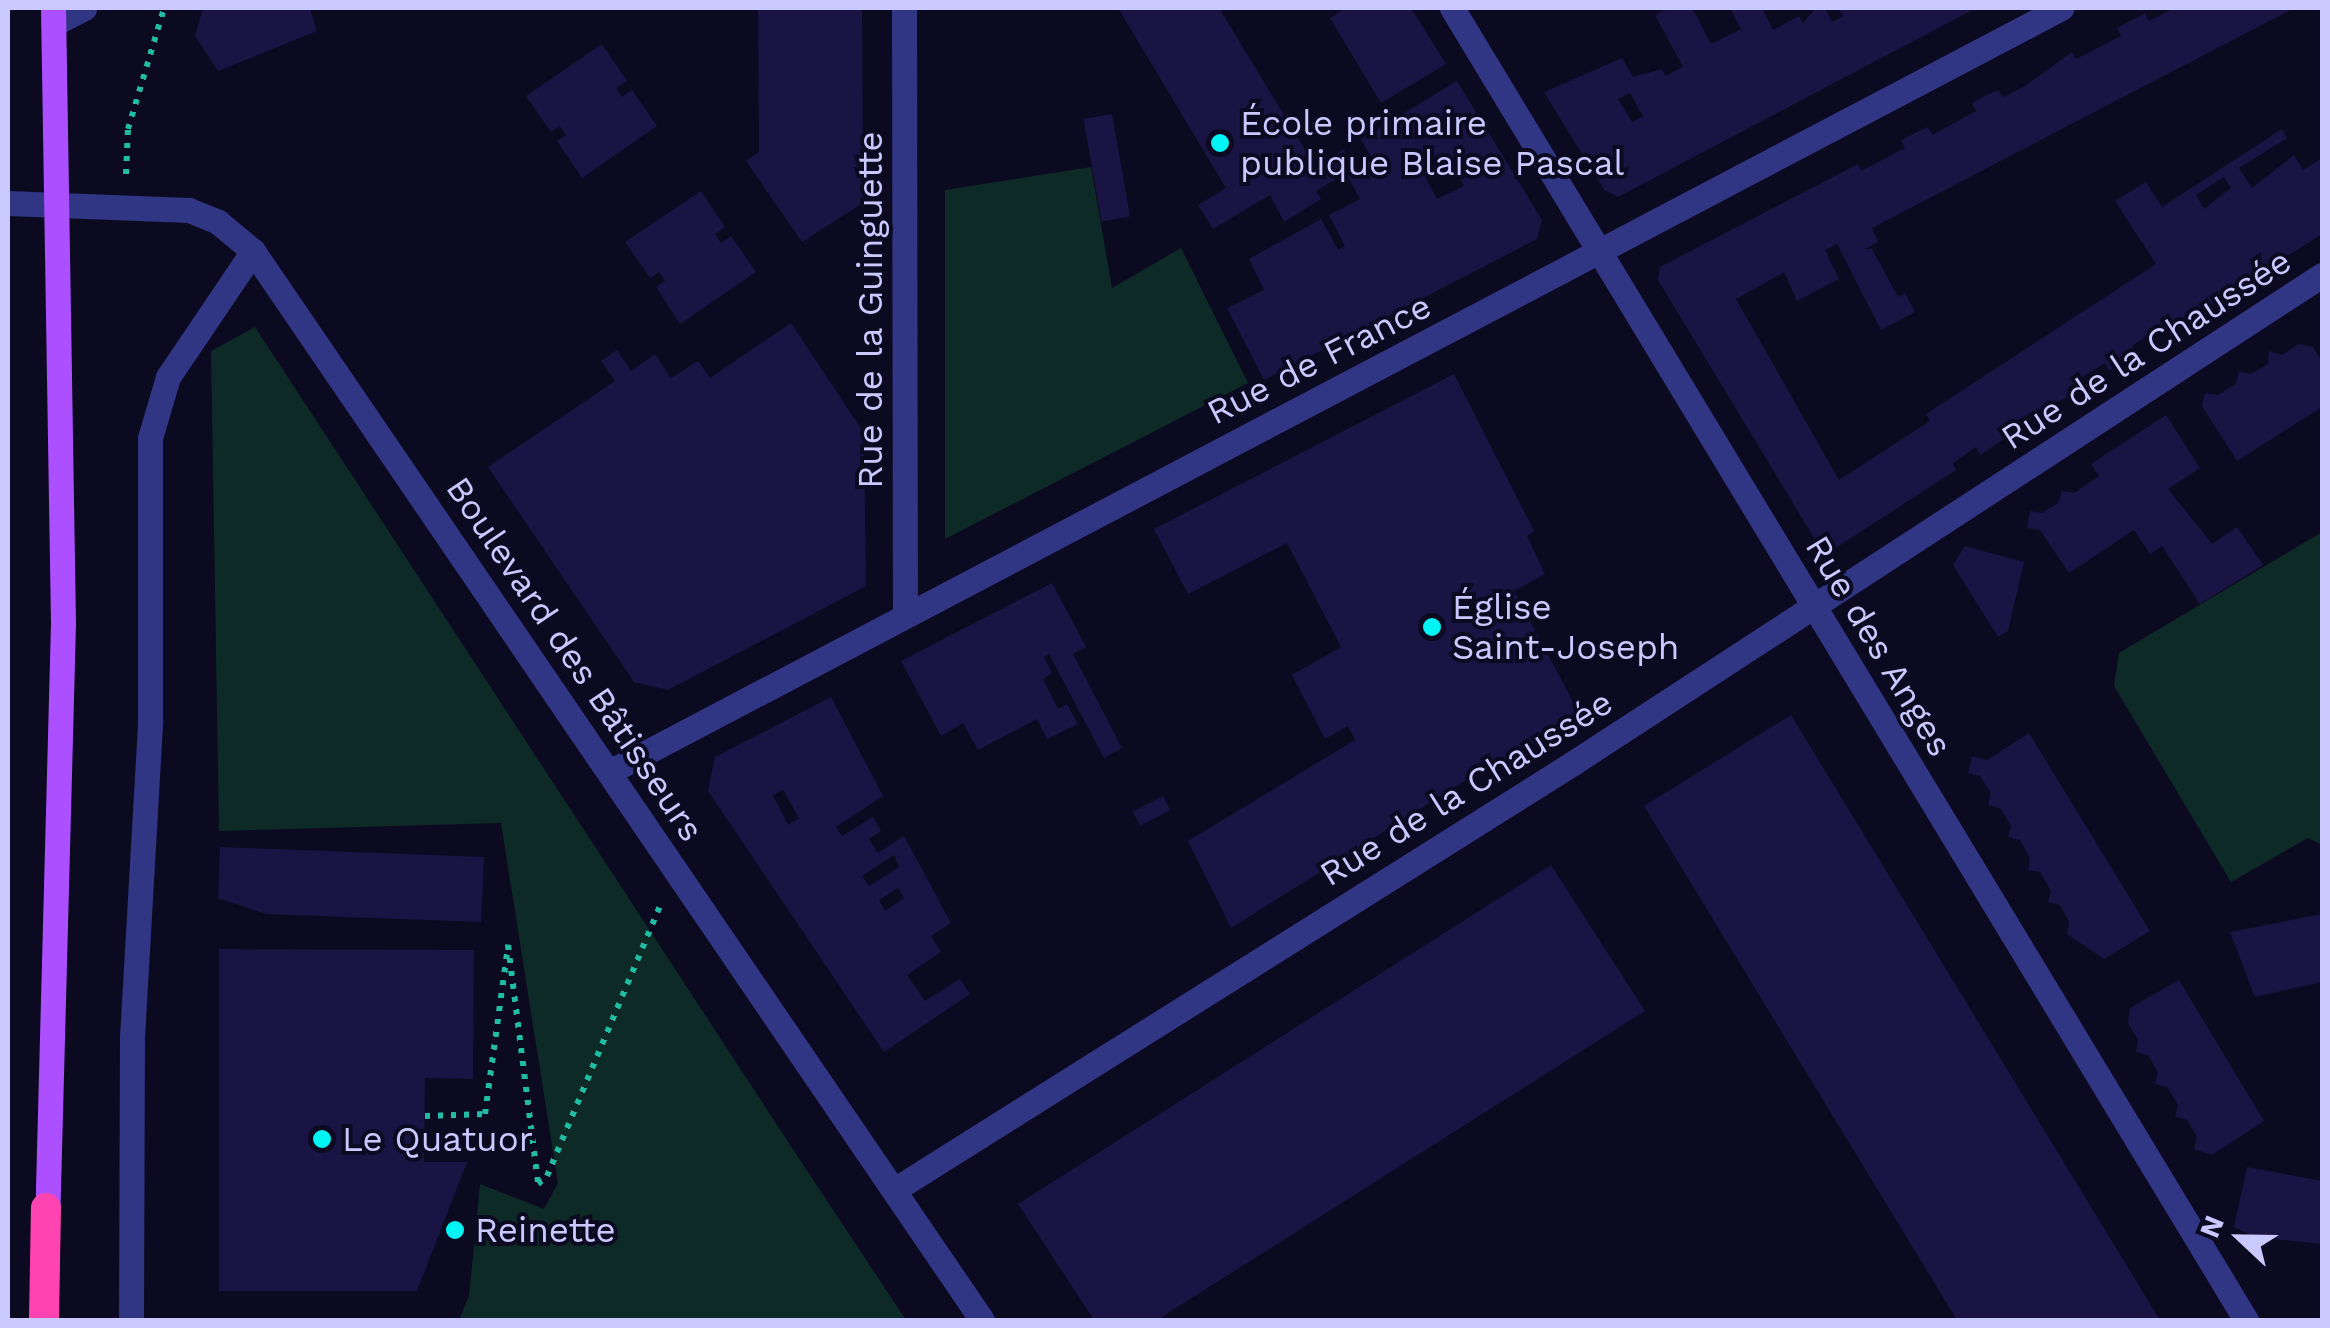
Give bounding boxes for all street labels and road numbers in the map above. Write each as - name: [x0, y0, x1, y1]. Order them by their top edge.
- street label: Rue de la Guinguette: [849, 131, 891, 489]
- street label: Rue de la Chaussée: [1993, 239, 2299, 459]
- street label: Rue de France: [1200, 285, 1438, 433]
- street label: Boulevard des Bâtisseurs: [437, 469, 713, 849]
- street label: Rue des Anges: [1796, 528, 1962, 764]
- street label: Rue de la Chaussée: [1312, 681, 1620, 895]

